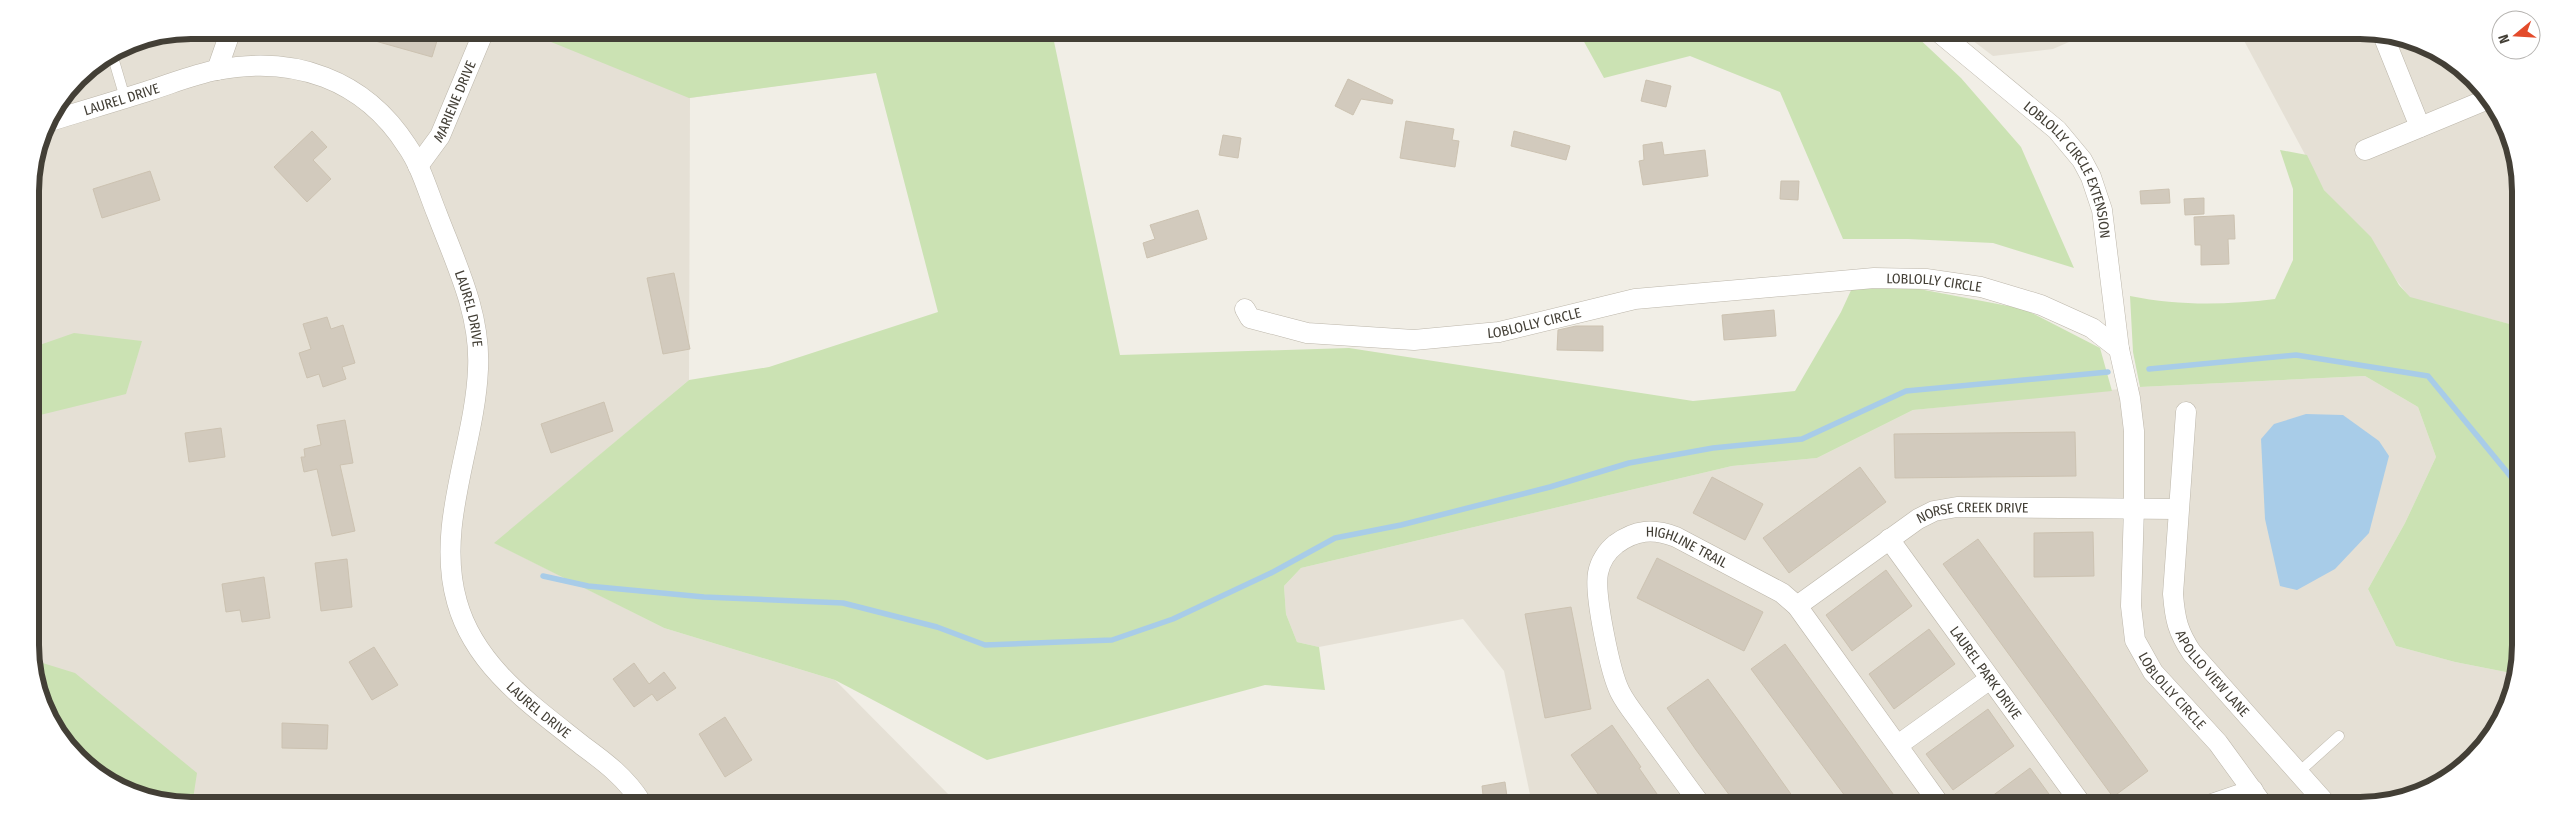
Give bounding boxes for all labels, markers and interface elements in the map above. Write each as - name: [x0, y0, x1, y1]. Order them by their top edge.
- north arrow: [2491, 10, 2541, 60]
- text: N: [2495, 32, 2513, 45]
- street label: MARIENE DRIVE: [430, 57, 479, 146]
- street label: LAUREL DRIVE: [82, 79, 162, 119]
- street label: LOBLOLLY CIRCLE EXTENSION: [2020, 97, 2114, 239]
- street label: LAUREL DRIVE: [451, 268, 486, 348]
- street label: LOBLOLLY CIRCLE: [1886, 270, 1983, 296]
- street label: LOBLOLLY CIRCLE: [1486, 304, 1583, 342]
- street label: NORSE CREEK DRIVE: [1914, 498, 2029, 527]
- street label: HIGHLINE TRAIL: [1646, 523, 1731, 571]
- street label: LAUREL PARK DRIVE: [1946, 623, 2026, 723]
- street label: APOLLO VIEW LANE: [2172, 628, 2253, 720]
- street label: LOBLOLLY CIRCLE: [2135, 649, 2210, 733]
- street label: LAUREL DRIVE: [503, 678, 575, 742]

